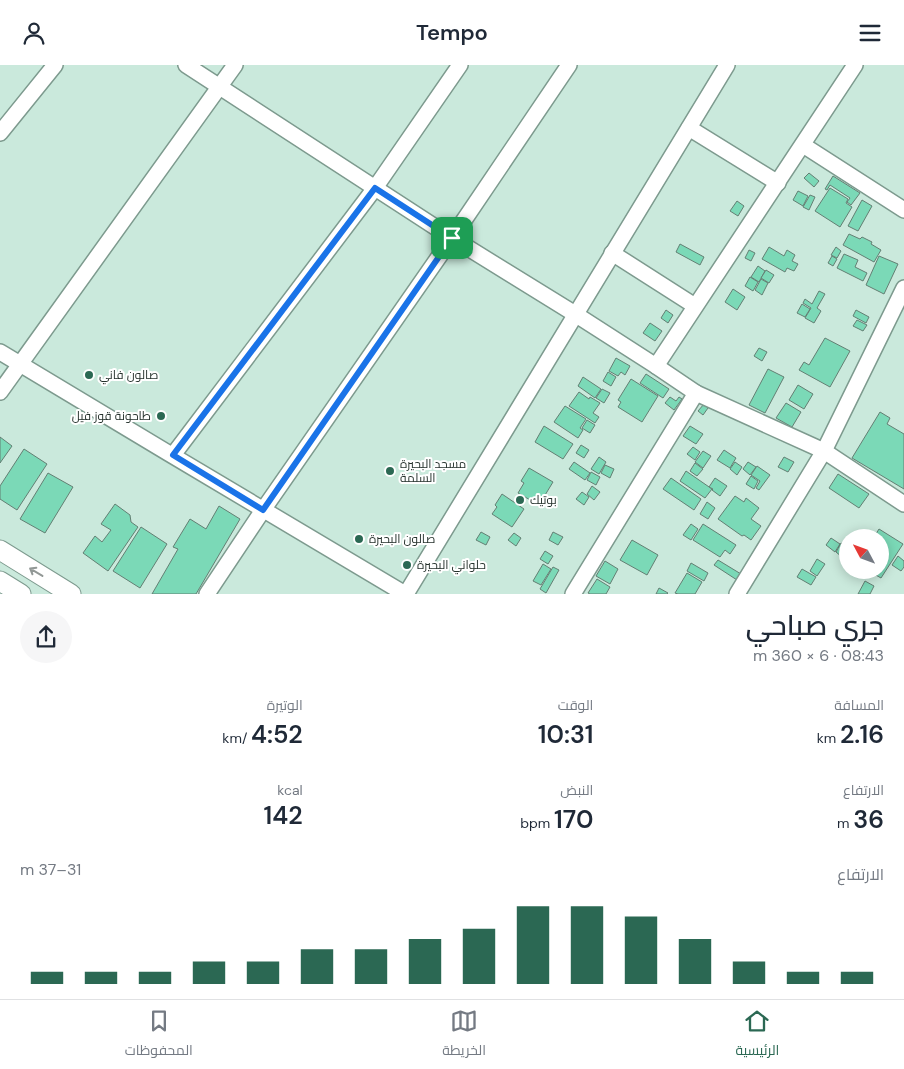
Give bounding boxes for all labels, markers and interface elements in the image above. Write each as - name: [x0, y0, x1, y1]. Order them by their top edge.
- text: Tempo: [416, 18, 488, 47]
- icon: person: [20, 19, 48, 47]
- icon: menu: [856, 19, 884, 47]
- pin: [431, 217, 473, 259]
- icon: arrive: [438, 224, 466, 252]
- place label: صالون فاني: [99, 367, 158, 385]
- marker: صالون فاني: [83, 369, 95, 381]
- place label: طاحونة قوز فيل: [72, 408, 151, 424]
- marker: طاحونة قوز فيل: [155, 410, 167, 422]
- place label: مسجد البحيرة السلمة: [400, 456, 466, 486]
- marker: مسجد البحيرة السلمة: [384, 465, 396, 477]
- place label: بوتيك: [530, 492, 557, 508]
- marker: بوتيك: [514, 494, 526, 506]
- north arrow: [839, 529, 889, 579]
- map controls: [839, 529, 889, 579]
- place label: صالون البحيرة: [369, 531, 435, 547]
- marker: صالون البحيرة: [353, 533, 365, 545]
- place label: حلواني البحيرة: [417, 557, 486, 575]
- marker: حلواني البحيرة: [401, 559, 413, 571]
- one-way arrow: [29, 567, 43, 577]
- text: جري صباحي: [746, 607, 884, 644]
- button: share: [20, 611, 72, 663]
- text: 08:43 · 6 × 360 m: [753, 645, 884, 666]
- text: الوتيرة: [267, 696, 303, 714]
- text: الوقت: [558, 696, 593, 714]
- text: المسافة: [834, 696, 884, 714]
- text: 4:52: [251, 718, 303, 751]
- text: 10:31: [538, 718, 593, 751]
- text: 2.16: [840, 718, 884, 751]
- text: /km: [222, 729, 251, 747]
- text: km: [817, 729, 840, 747]
- text: kcal: [277, 781, 303, 799]
- text: النبض: [560, 781, 593, 799]
- text: الارتفاع: [843, 781, 884, 799]
- text: 142: [264, 799, 303, 832]
- text: 170: [554, 803, 593, 836]
- text: 36: [853, 803, 884, 836]
- text: bpm: [520, 814, 554, 832]
- text: m: [837, 814, 853, 832]
- text: 31–37 m: [20, 859, 81, 880]
- text: الارتفاع: [837, 864, 884, 885]
- tab: المحفوظات: [125, 1007, 193, 1063]
- tab: الخريطة: [442, 1007, 486, 1063]
- tab: الرئيسية: [735, 1007, 779, 1063]

